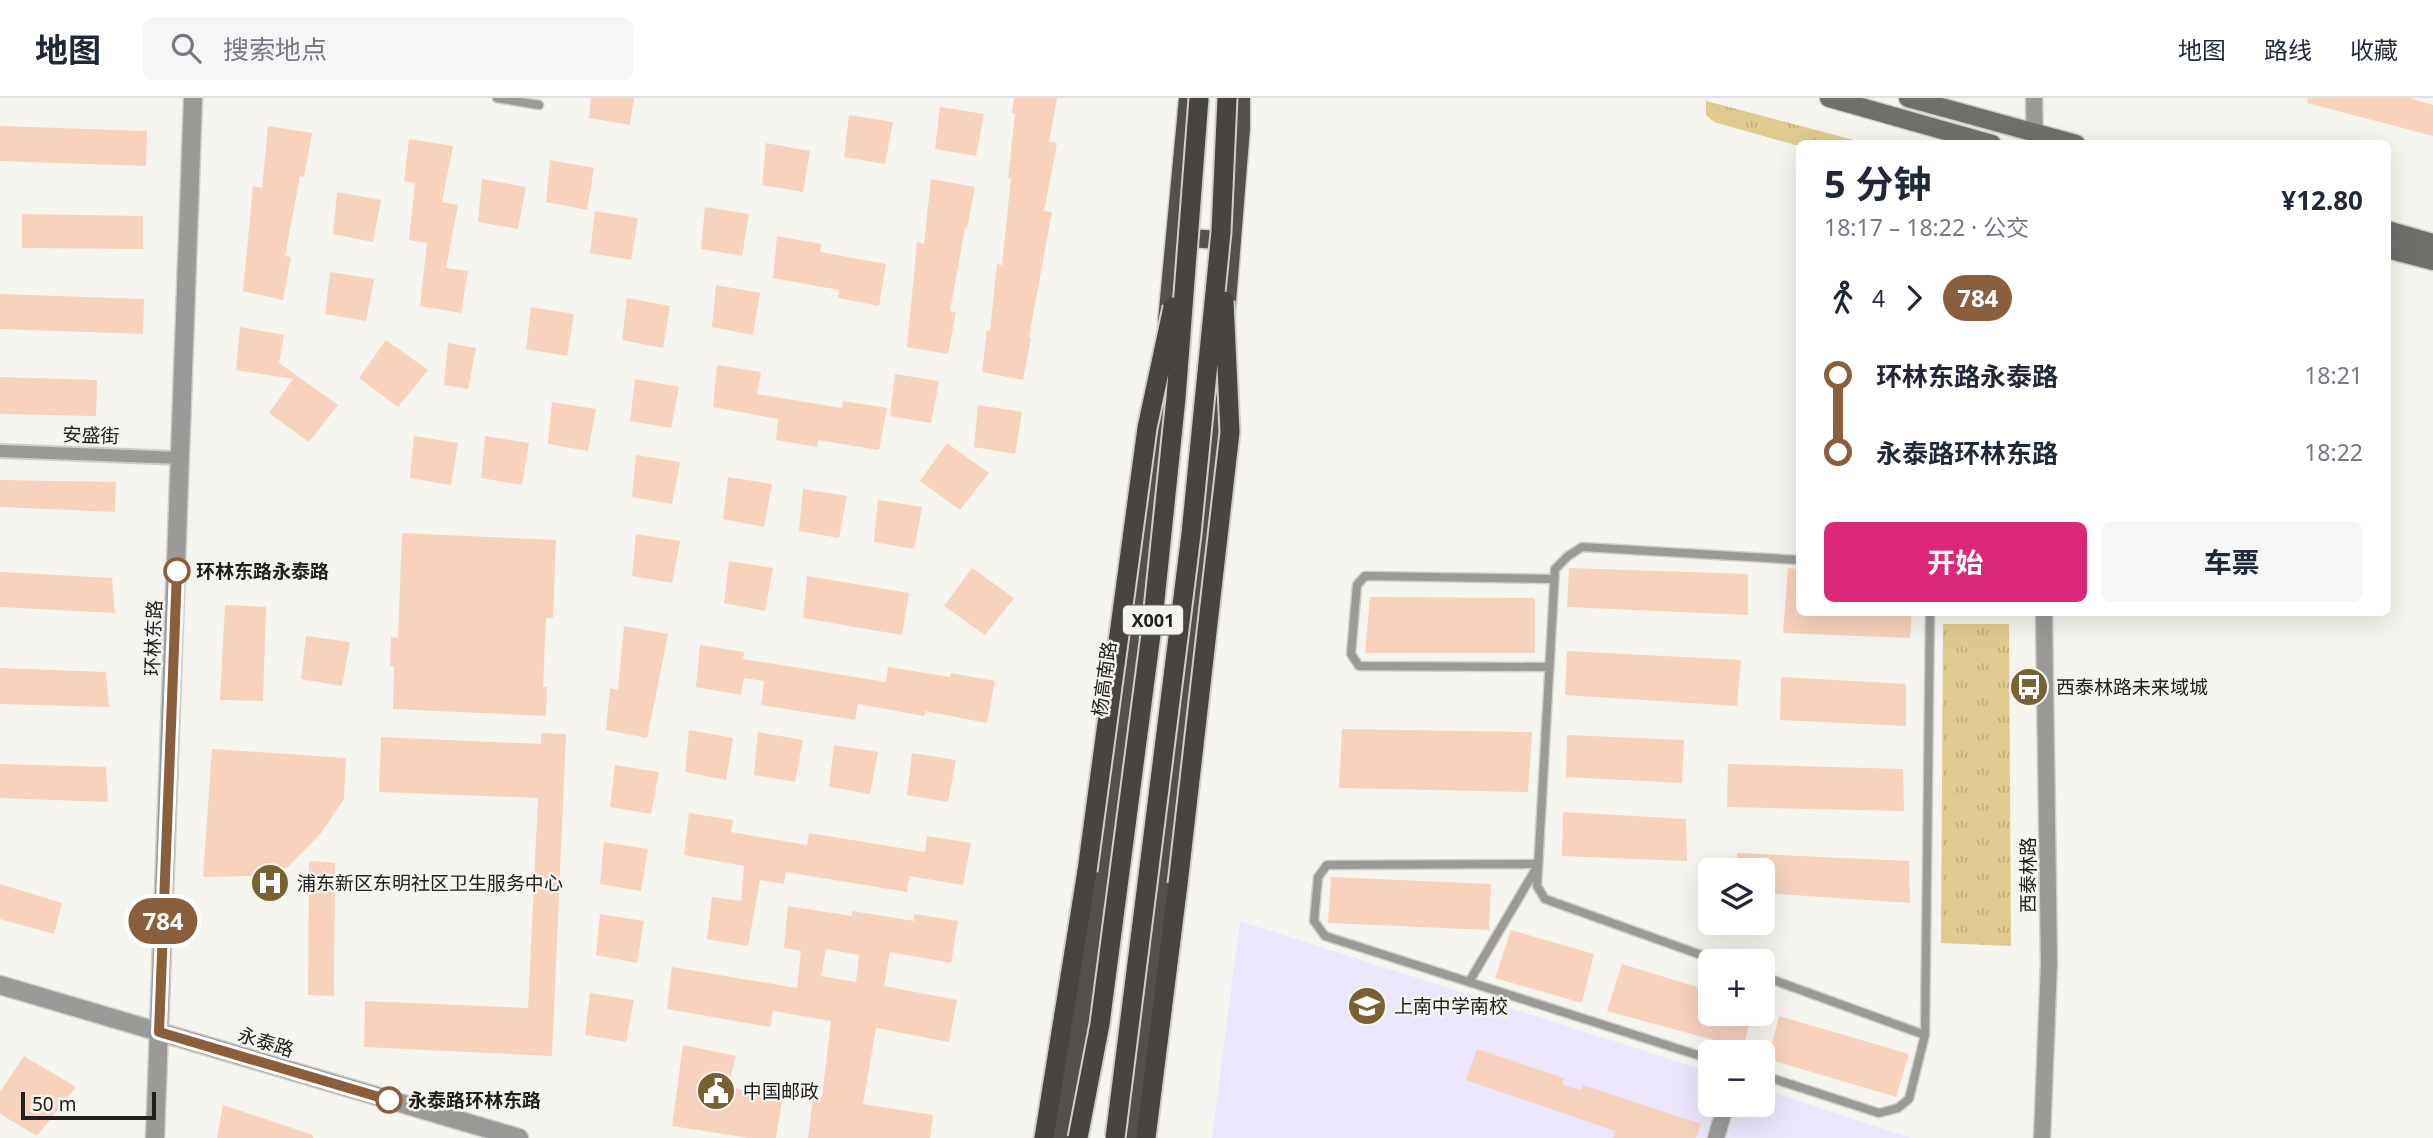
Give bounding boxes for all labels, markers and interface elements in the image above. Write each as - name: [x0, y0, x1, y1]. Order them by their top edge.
- search box: [143, 17, 633, 80]
- text: 地图: [35, 27, 101, 72]
- icon: search: [167, 29, 205, 67]
- text: 搜索地点: [223, 31, 327, 67]
- text: 地图: [2178, 33, 2226, 66]
- text: 路线: [2264, 33, 2312, 66]
- text: 收藏: [2350, 33, 2398, 66]
- text: 5 分钟: [1824, 157, 1932, 209]
- text: ¥12.80: [2281, 182, 2363, 218]
- text: 18:17 – 18:22 · 公交: [1824, 211, 2029, 243]
- icon: walk: [1824, 279, 1862, 317]
- icon: forward: [1895, 279, 1933, 317]
- text: 784: [1957, 281, 1998, 314]
- text: 4: [1872, 282, 1885, 314]
- text: 环林东路永泰路: [1876, 358, 2058, 394]
- text: 18:21: [2304, 359, 2363, 391]
- street label: 安盛街: [62, 421, 120, 449]
- text: 永泰路环林东路: [1876, 435, 2058, 471]
- text: 18:22: [2304, 436, 2363, 468]
- button: 开始: [1824, 522, 2087, 602]
- button: 车票: [2101, 522, 2363, 602]
- marker: 环林东路永泰路: [164, 558, 190, 584]
- place label: 环林东路永泰路: [196, 558, 329, 584]
- street label: 环林东路: [139, 600, 167, 676]
- road number: X001: [1123, 606, 1183, 634]
- street label: 杨高南路: [1086, 640, 1122, 718]
- bus stop icon: 西泰林路未来域城: [2008, 666, 2050, 708]
- place label: 西泰林路未来域城: [2056, 674, 2208, 700]
- street label: 西泰林路: [2015, 837, 2041, 913]
- map controls: [1698, 858, 1775, 1117]
- button: layers: [1698, 858, 1775, 935]
- hospital icon: 浦东新区东明社区卫生服务中心: [249, 862, 291, 904]
- place label: 浦东新区东明社区卫生服务中心: [297, 870, 563, 896]
- line badge: 784: [123, 898, 203, 944]
- text: 784: [142, 904, 184, 937]
- button: +: [1698, 949, 1775, 1026]
- school or university icon: 上南中学南校: [1346, 985, 1388, 1027]
- place label: 上南中学南校: [1394, 993, 1508, 1019]
- street label: 永泰路: [235, 1021, 297, 1063]
- button: −: [1698, 1040, 1775, 1117]
- public building icon: 中国邮政: [695, 1070, 737, 1112]
- place label: 中国邮政: [743, 1078, 819, 1104]
- marker: 永泰路环林东路: [376, 1087, 402, 1113]
- place label: 永泰路环林东路: [408, 1087, 541, 1113]
- scale bar: [21, 1089, 156, 1121]
- text: 50 m: [32, 1091, 76, 1117]

